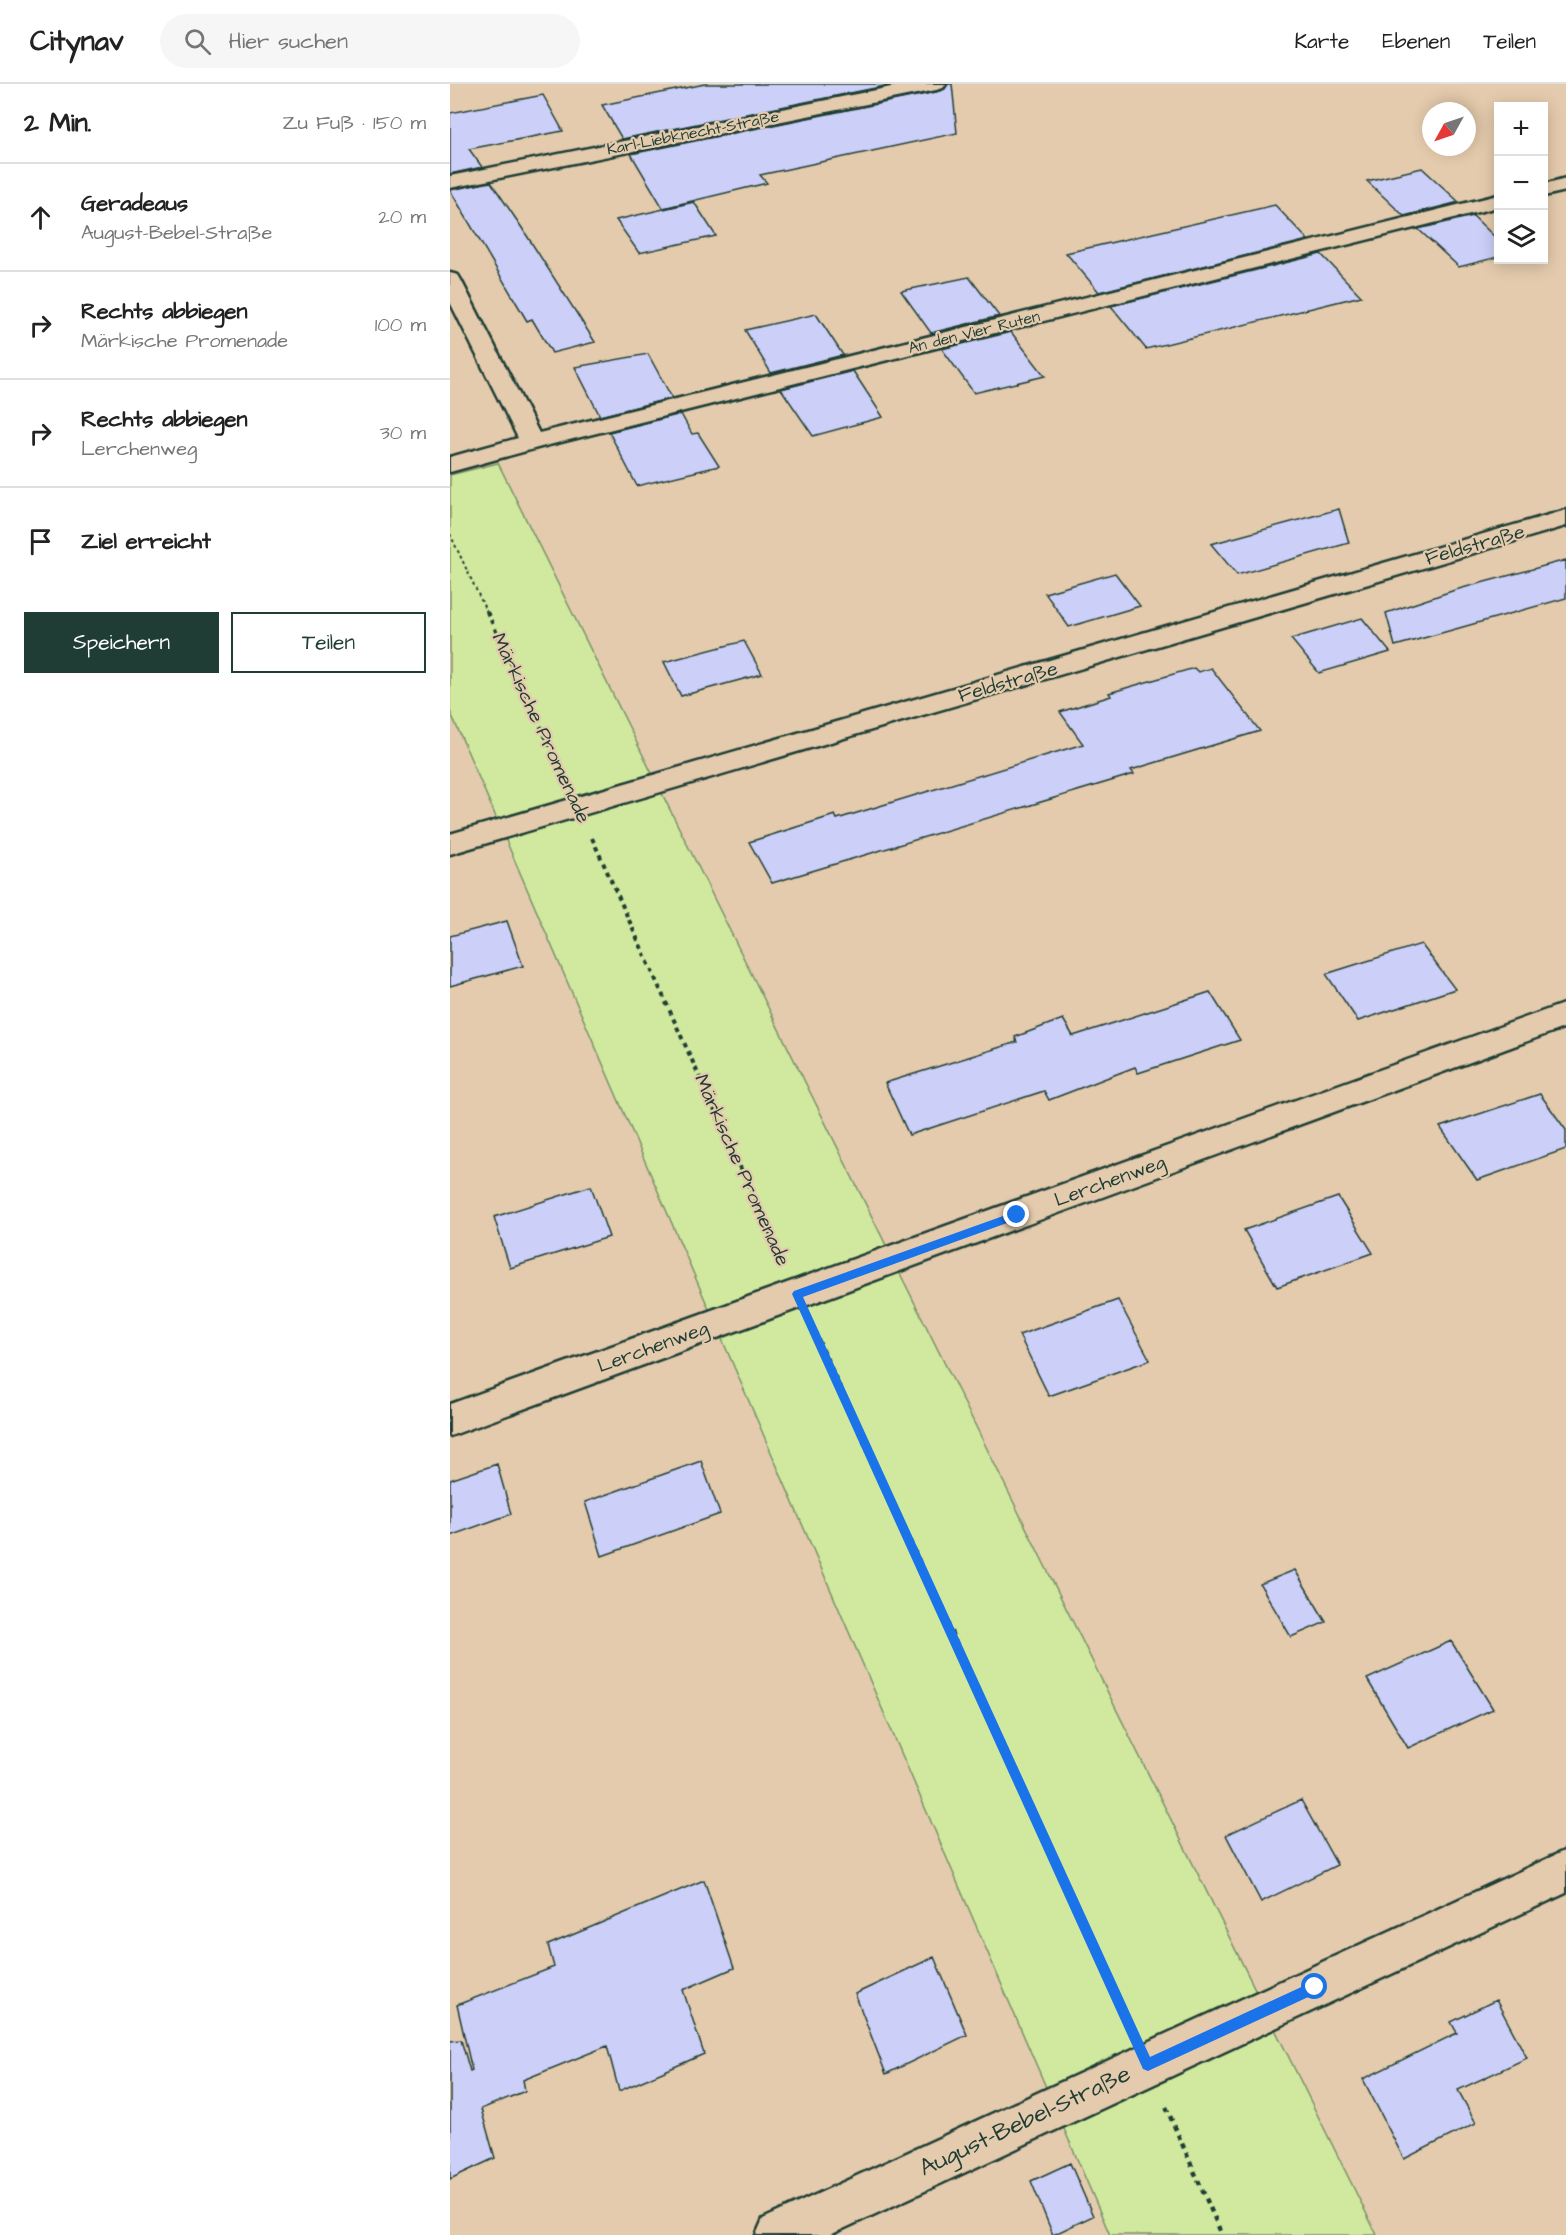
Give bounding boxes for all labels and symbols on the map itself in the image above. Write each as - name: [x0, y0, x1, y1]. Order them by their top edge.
- north arrow: [1422, 102, 1476, 156]
- street label: Karl-Liebknecht-Straße: [605, 105, 781, 160]
- street label: An den Vier Ruten: [906, 305, 1042, 359]
- street label: Feldstraße: [1422, 517, 1528, 573]
- street label: Märkische Promenade: [485, 628, 598, 828]
- street label: Feldstraße: [955, 654, 1061, 710]
- street label: Märkische Promenade: [687, 1070, 797, 1270]
- street label: Lerchenweg: [1051, 1148, 1170, 1215]
- route end: [1003, 1201, 1029, 1227]
- street label: Lerchenweg: [594, 1314, 713, 1381]
- route start: [1301, 1973, 1327, 1999]
- street label: August-Bebel-Straße: [914, 2057, 1137, 2186]

